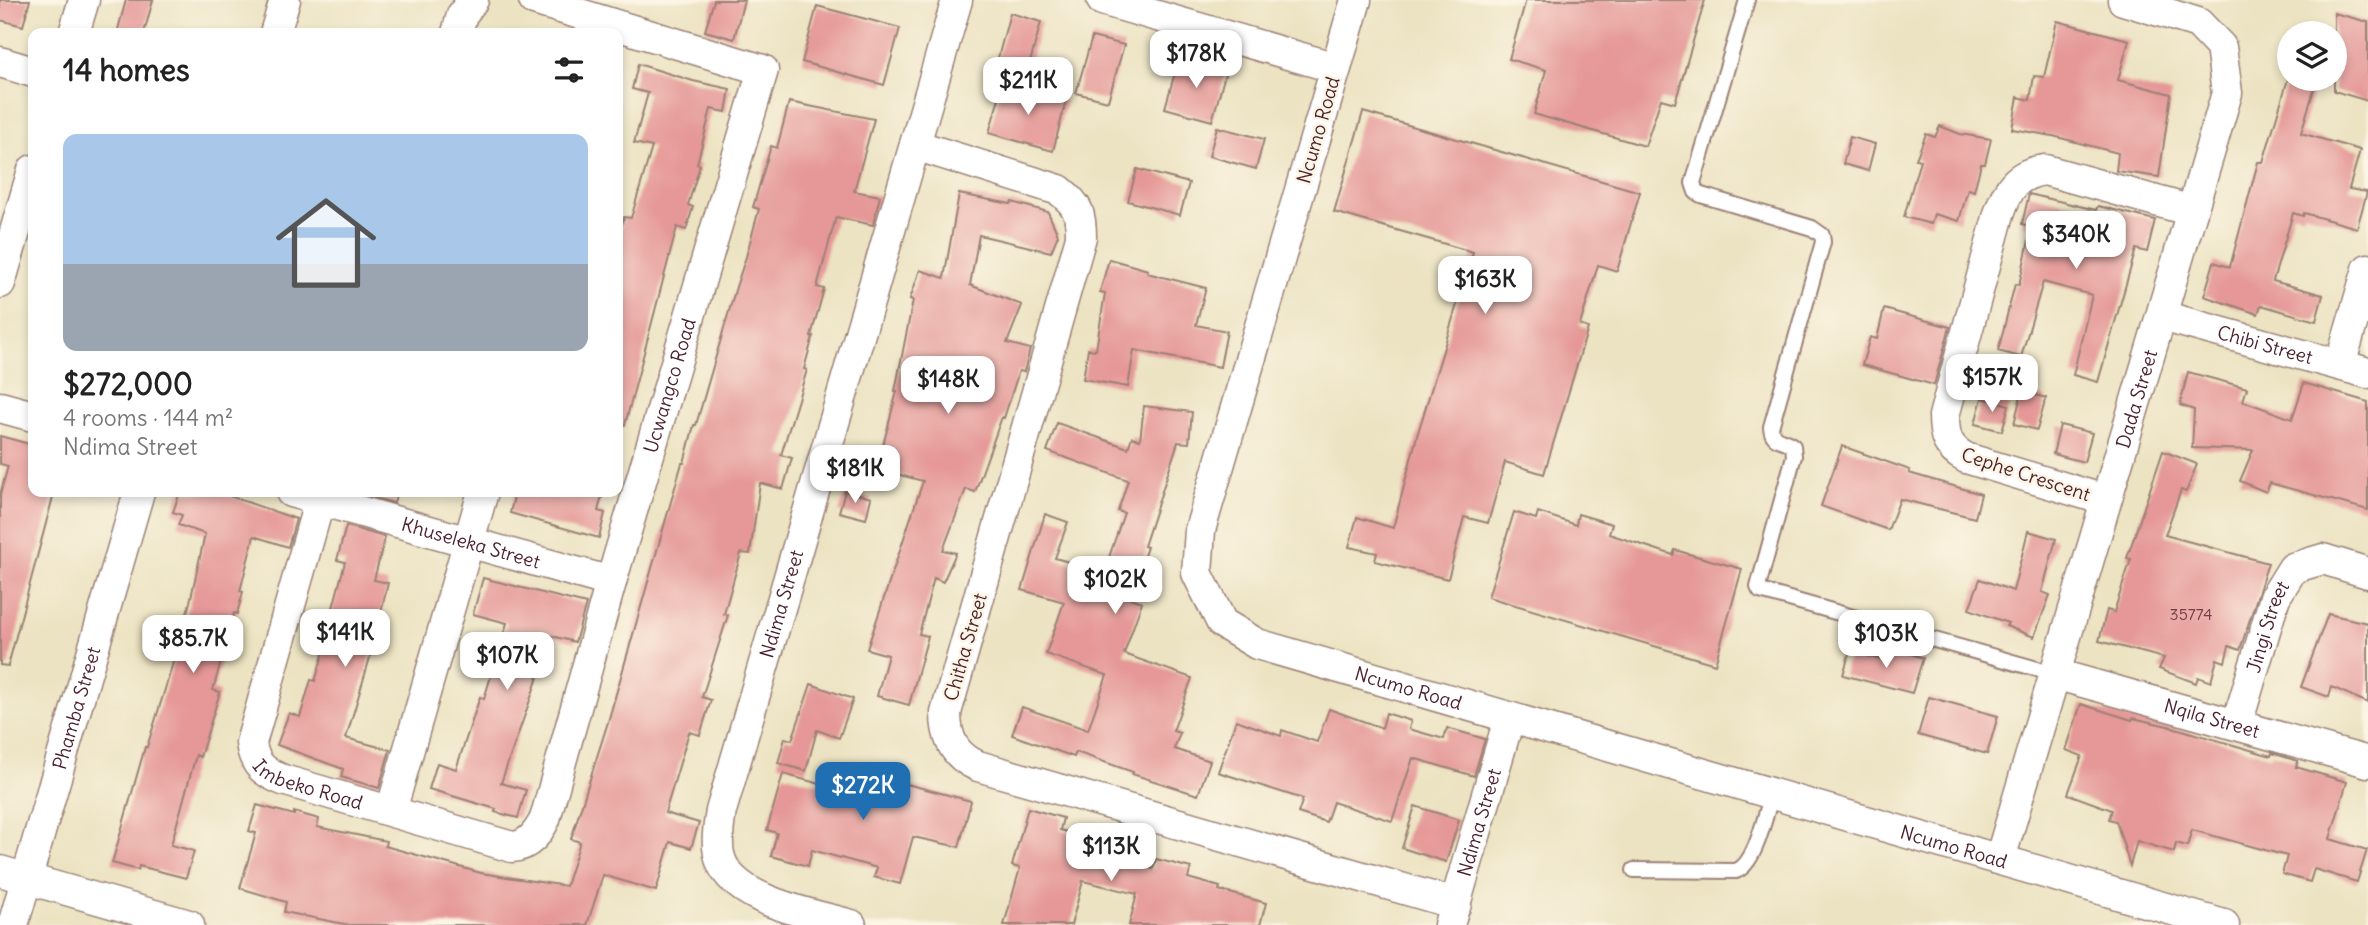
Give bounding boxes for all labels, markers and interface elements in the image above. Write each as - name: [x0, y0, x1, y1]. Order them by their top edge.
- map controls: [2277, 21, 2347, 91]
- button: layers: [2277, 21, 2347, 91]
- pin: $178K: [1147, 31, 1245, 90]
- text: $178K: [1166, 38, 1226, 67]
- text: 14 homes: [63, 51, 190, 89]
- icon: filters: [550, 51, 588, 89]
- pin: $211K: [979, 58, 1077, 117]
- text: $211K: [999, 65, 1057, 94]
- street label: Ncumo Road: [1291, 74, 1345, 186]
- icon: home: [263, 180, 389, 306]
- pin: $340K: [2027, 212, 2125, 271]
- text: $340K: [2042, 219, 2110, 248]
- pin: $163K: [1436, 256, 1534, 316]
- text: $163K: [1454, 264, 1516, 293]
- street label: Ucwangco Road: [638, 315, 701, 456]
- street label: Chibi Street: [2215, 320, 2315, 369]
- street label: Dada Street: [2110, 347, 2162, 451]
- pin: $157K: [1943, 354, 2041, 414]
- pin: $148K: [899, 356, 997, 416]
- text: $157K: [1962, 362, 2022, 391]
- text: $148K: [917, 364, 979, 393]
- text: $272,000: [63, 365, 193, 403]
- text: 4 rooms · 144 m²: [63, 403, 233, 432]
- text: Ndima Street: [63, 432, 198, 461]
- street label: Cephe Crescent: [1959, 442, 2093, 506]
- pin: $181K: [806, 446, 904, 505]
- text: $181K: [826, 453, 884, 482]
- street label: Khuseleka Street: [399, 512, 543, 574]
- street label: Ndima Street: [754, 547, 808, 661]
- pin: $102K: [1066, 556, 1164, 616]
- text: $102K: [1083, 564, 1147, 593]
- street label: Jingi Street: [2241, 576, 2294, 675]
- street label: Chitha Street: [938, 590, 992, 704]
- house number: 35774: [2170, 604, 2212, 624]
- pin: $141K: [296, 610, 394, 669]
- pin: $103K: [1837, 610, 1935, 670]
- pin: $85.7K: [136, 616, 250, 675]
- text: $141K: [316, 617, 374, 646]
- text: $103K: [1854, 618, 1918, 647]
- text: $85.7K: [158, 623, 228, 652]
- pin: $107K: [458, 632, 556, 692]
- text: $107K: [476, 640, 538, 669]
- street label: Phamba Street: [47, 644, 105, 772]
- street label: Ncumo Road: [1352, 661, 1465, 715]
- street label: Nqila Street: [2161, 693, 2262, 743]
- street label: Imbeko Road: [247, 754, 366, 815]
- pin: $272K: [814, 762, 912, 822]
- street label: Ndima Street: [1452, 766, 1506, 879]
- text: $272K: [831, 770, 895, 799]
- street label: Ncumo Road: [1898, 820, 2010, 873]
- pin: $113K: [1062, 824, 1160, 883]
- text: $113K: [1082, 831, 1140, 860]

